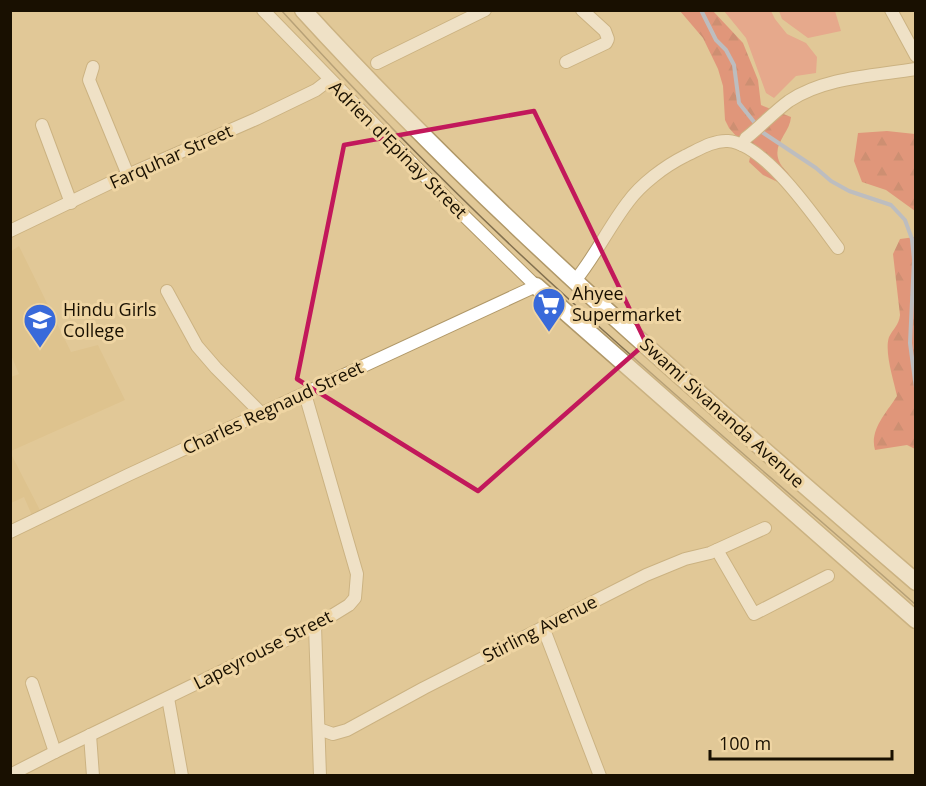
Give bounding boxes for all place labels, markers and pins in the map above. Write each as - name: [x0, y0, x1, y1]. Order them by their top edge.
- place label: Ahyee Supermarket: [572, 281, 681, 326]
- supermarket icon: Ahyee Supermarket: [531, 286, 567, 333]
- place label: Hindu Girls College: [63, 297, 157, 342]
- school or university icon: Hindu Girls College: [22, 302, 58, 349]

